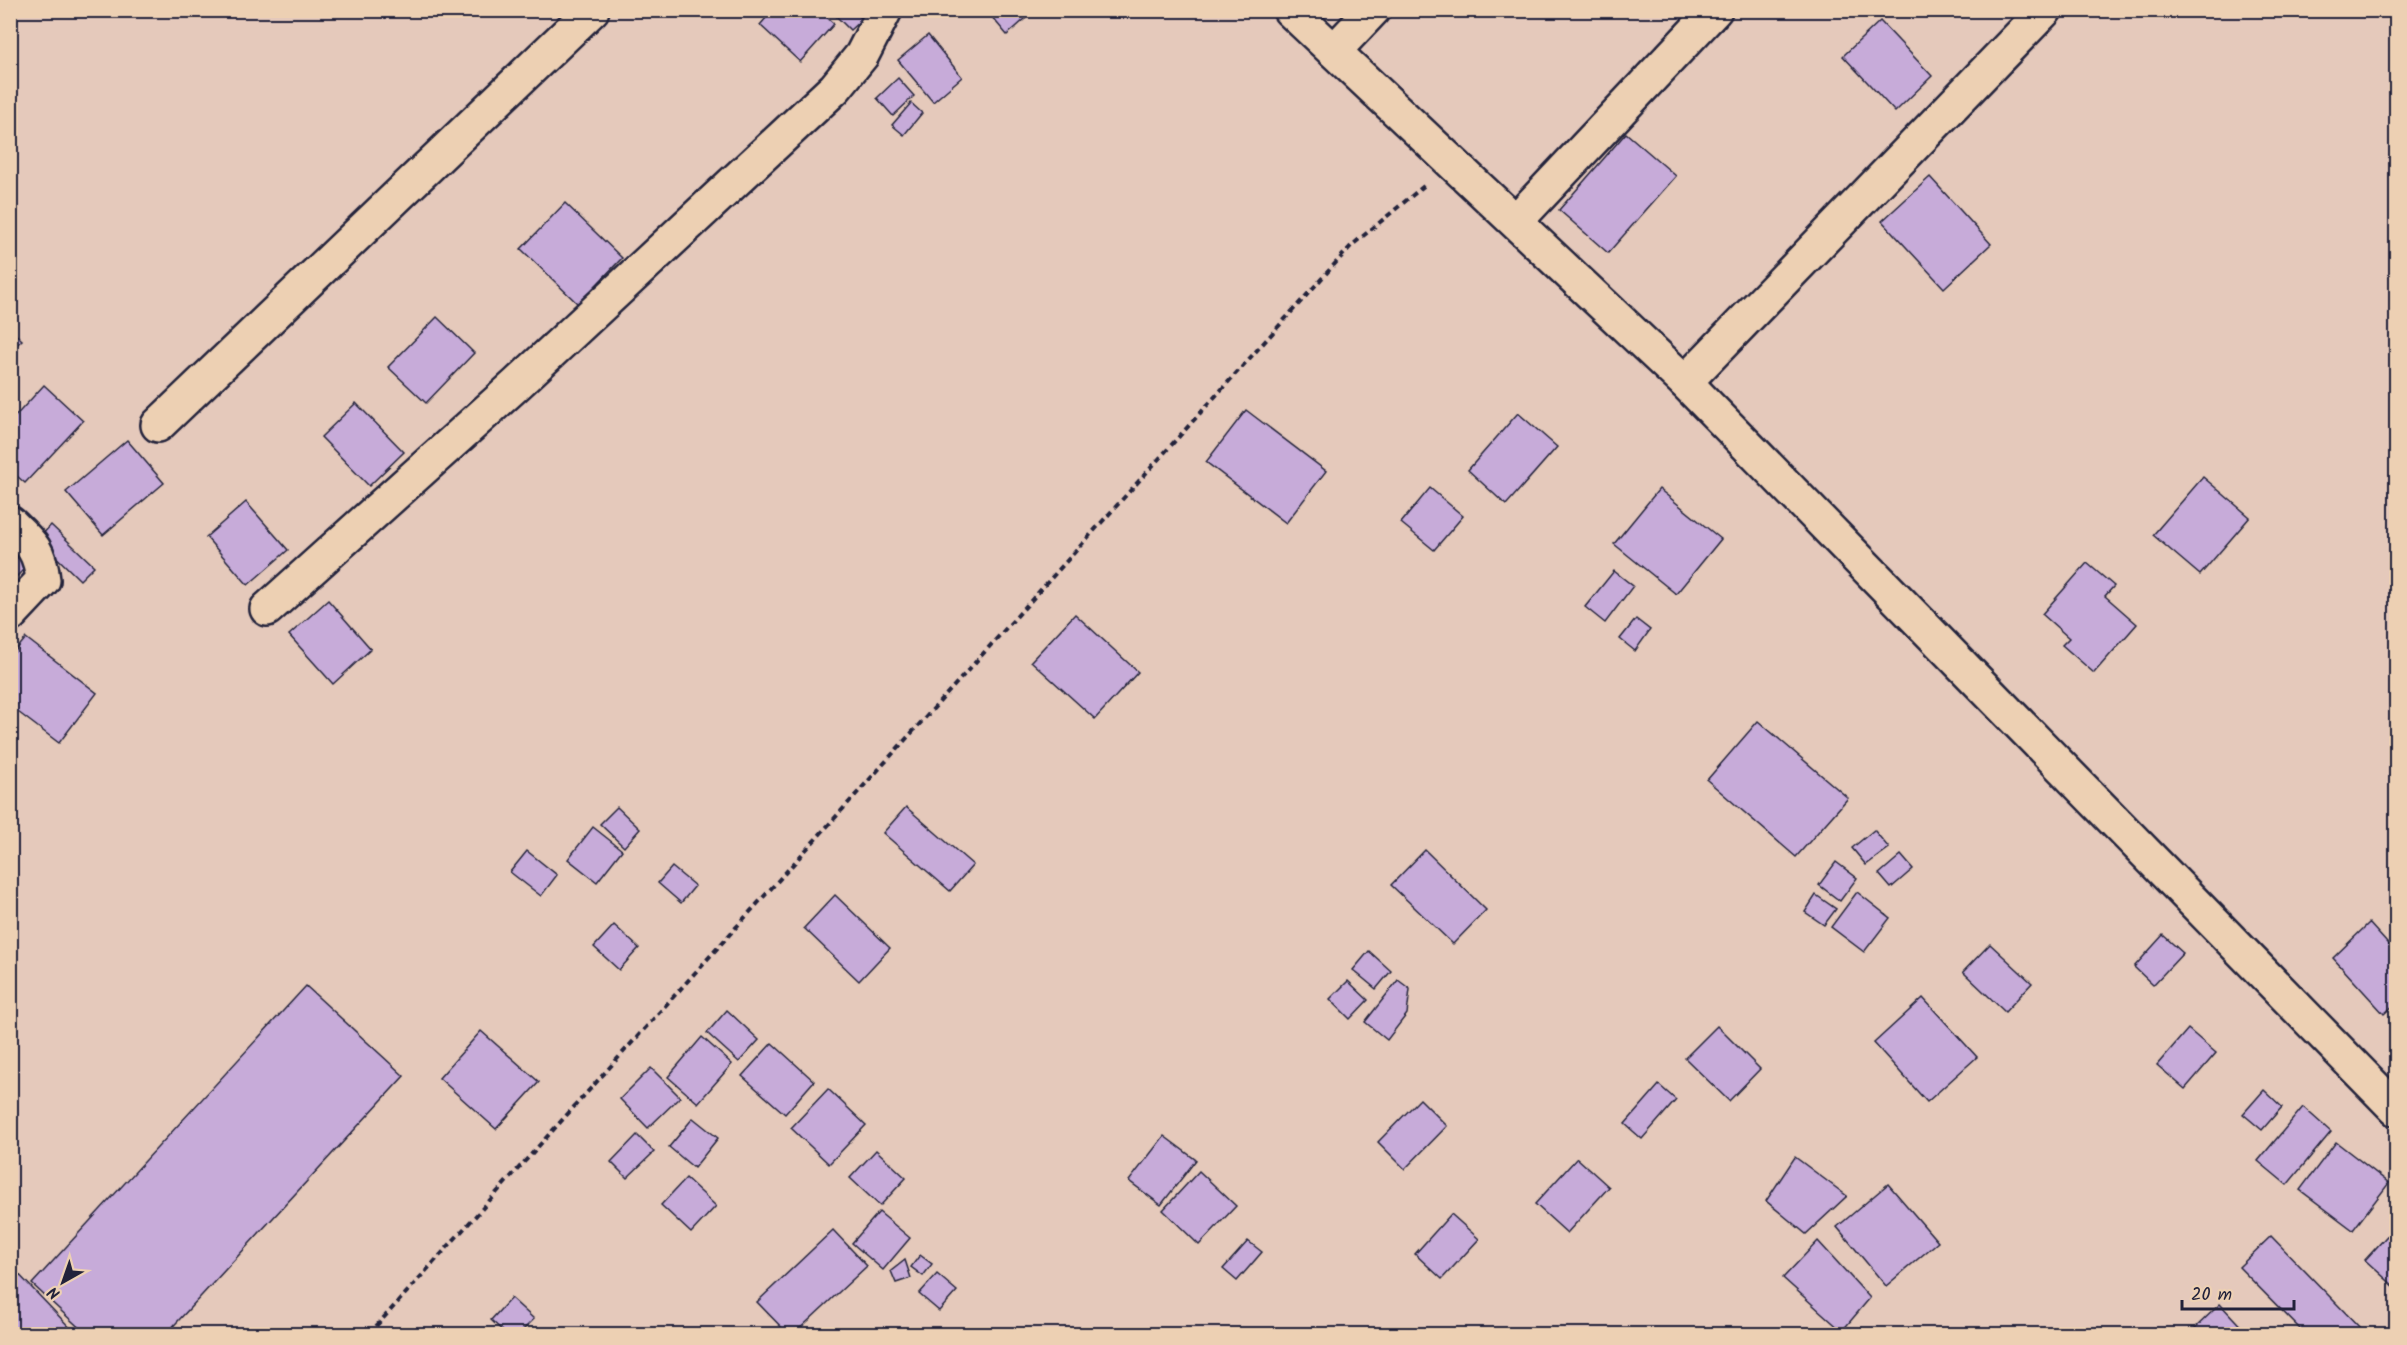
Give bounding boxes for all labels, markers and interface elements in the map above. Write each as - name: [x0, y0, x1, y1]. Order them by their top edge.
- north arrow: [33, 1252, 93, 1312]
- scale bar: [2182, 1273, 2294, 1311]
- text: N: [42, 1280, 66, 1305]
- text: 20 m: [2191, 1281, 2232, 1310]

